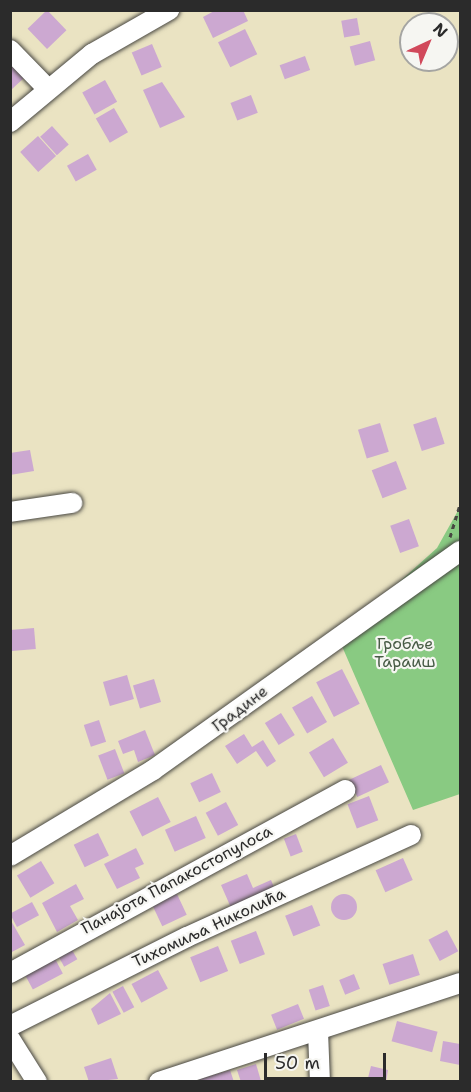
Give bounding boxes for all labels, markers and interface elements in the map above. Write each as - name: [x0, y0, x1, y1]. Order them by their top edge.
- north arrow: [399, 12, 459, 72]
- text: N: [429, 18, 452, 42]
- park label: Гробље Тараиш: [374, 634, 436, 672]
- street label: Градине: [208, 682, 272, 736]
- street label: Панајота Папакостопулоса: [79, 822, 275, 938]
- street label: Тихомиља Николића: [129, 884, 289, 972]
- scale bar: [267, 1041, 388, 1079]
- text: 50 m: [275, 1051, 320, 1075]

